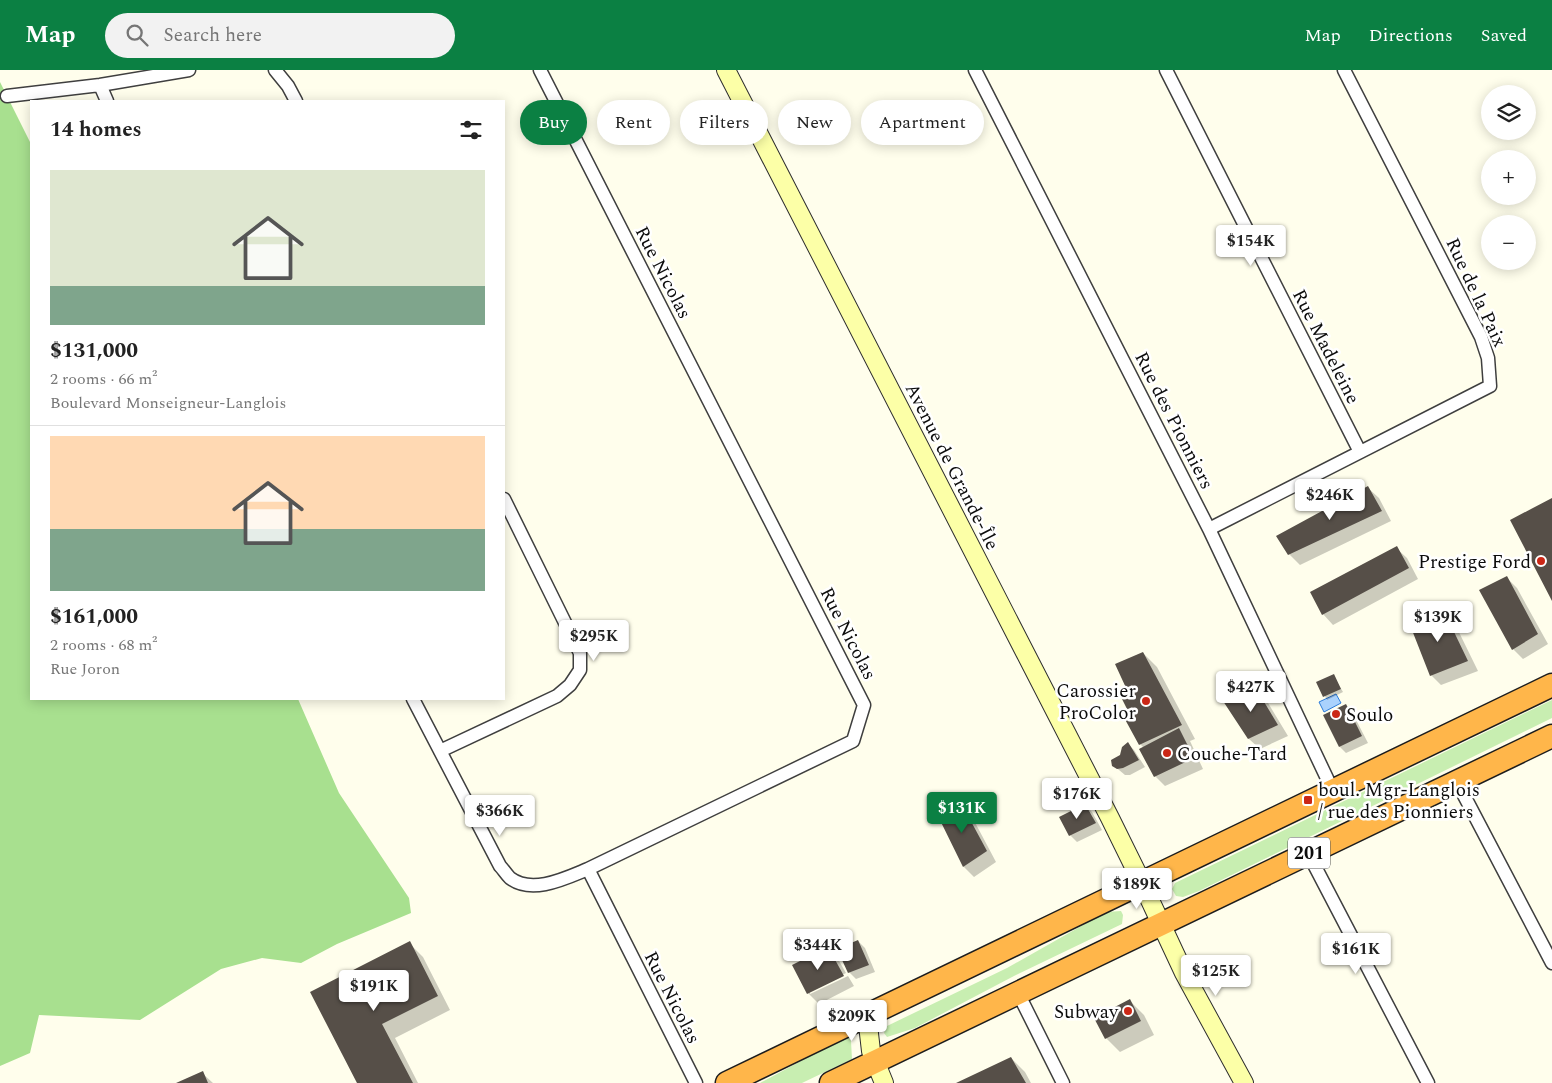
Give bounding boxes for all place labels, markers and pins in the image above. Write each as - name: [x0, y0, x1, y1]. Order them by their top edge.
- pin: $154K: [1216, 224, 1286, 267]
- pin: $246K: [1295, 478, 1365, 521]
- place label: Prestige Ford: [1418, 548, 1531, 577]
- marker: Prestige Ford: [1535, 555, 1547, 567]
- pin: $139K: [1403, 600, 1473, 643]
- pin: $295K: [559, 620, 629, 662]
- pin: $427K: [1216, 670, 1286, 713]
- place label: Carossier ProColor: [1056, 677, 1136, 728]
- marker: Carossier ProColor: [1140, 695, 1152, 707]
- place label: Soulo: [1346, 701, 1393, 730]
- marker: Soulo: [1330, 708, 1342, 720]
- place label: Couche-Tard: [1177, 740, 1287, 769]
- marker: Couche-Tard: [1161, 747, 1173, 759]
- place label: boul. Mgr-Langlois / rue des Pionniers: [1318, 776, 1480, 827]
- pin: $176K: [1042, 778, 1112, 820]
- pin: $131K: [927, 792, 997, 834]
- pin: $366K: [465, 794, 535, 837]
- marker: boul. Mgr-Langlois / rue des Pionniers: [1302, 794, 1314, 806]
- pin: $189K: [1102, 868, 1172, 910]
- pin: $344K: [783, 928, 853, 971]
- pin: $161K: [1321, 932, 1391, 975]
- pin: $125K: [1181, 954, 1251, 997]
- pin: $191K: [339, 970, 409, 1012]
- place label: Subway: [1054, 998, 1119, 1027]
- pin: $209K: [817, 1000, 887, 1042]
- marker: Subway: [1122, 1005, 1134, 1017]

